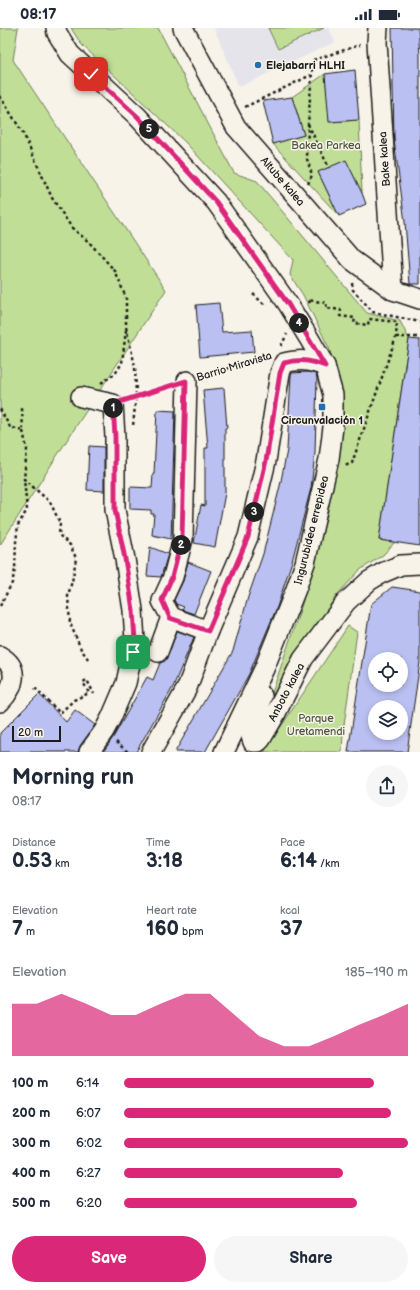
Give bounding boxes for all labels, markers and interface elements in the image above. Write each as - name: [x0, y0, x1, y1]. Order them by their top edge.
- text: 08:17: [20, 5, 57, 24]
- pin: [74, 57, 108, 91]
- place label: Elejabarri HLHI: [266, 59, 345, 72]
- marker: Elejabarri HLHI: [253, 60, 263, 70]
- icon: check: [80, 63, 102, 85]
- pin: 5: [139, 119, 159, 139]
- text: 5: [146, 122, 152, 135]
- street label: Bake kalea: [376, 131, 393, 187]
- park label: Bakea Parkea: [291, 139, 361, 152]
- street label: Altube kalea: [258, 154, 307, 209]
- pin: 4: [289, 313, 309, 333]
- text: 4: [296, 316, 302, 329]
- street label: Barrio Miravista: [195, 349, 273, 384]
- pin: 1: [103, 398, 123, 418]
- text: 1: [111, 401, 115, 414]
- marker: Circunvalación 1: [317, 402, 327, 412]
- place label: Circunvalación 1: [281, 414, 363, 427]
- street label: Ingurubidea errepidea: [292, 474, 331, 586]
- pin: 3: [244, 502, 264, 522]
- text: 3: [251, 505, 257, 518]
- pin: 2: [171, 535, 191, 555]
- text: 2: [178, 538, 184, 551]
- pin: [116, 635, 150, 669]
- icon: arrive: [122, 641, 144, 663]
- map controls: [368, 652, 408, 740]
- button: locate: [368, 652, 408, 692]
- street label: Anboto kalea: [266, 661, 307, 724]
- button: layers: [368, 700, 408, 740]
- park label: Parque Uretamendi: [287, 712, 345, 738]
- scale bar: [12, 724, 61, 743]
- text: 20 m: [18, 726, 43, 739]
- text: Morning run: [12, 764, 134, 791]
- button: share: [366, 765, 408, 807]
- text: 08:17: [12, 793, 41, 809]
- text: Distance: [12, 836, 56, 849]
- text: Time: [146, 836, 170, 849]
- text: Pace: [280, 836, 305, 849]
- text: 0.53: [12, 849, 52, 873]
- text: 3:18: [146, 849, 183, 873]
- text: 6:14: [280, 849, 317, 873]
- text: km: [52, 857, 70, 870]
- text: /km: [317, 857, 340, 870]
- text: Elevation: [12, 904, 58, 917]
- text: Heart rate: [146, 904, 197, 917]
- text: kcal: [280, 904, 300, 917]
- text: 7: [12, 917, 23, 941]
- text: 160: [146, 917, 179, 941]
- text: 37: [280, 917, 303, 941]
- text: m: [23, 925, 35, 938]
- text: bpm: [179, 925, 204, 938]
- text: Elevation: [12, 964, 66, 980]
- text: 185–190 m: [345, 964, 408, 980]
- text: 100 m: [12, 1075, 48, 1091]
- text: 6:14: [76, 1075, 100, 1091]
- text: 200 m: [12, 1105, 50, 1121]
- text: 6:07: [76, 1105, 101, 1121]
- text: 300 m: [12, 1135, 50, 1151]
- text: 6:02: [76, 1135, 102, 1151]
- text: 400 m: [12, 1165, 50, 1181]
- text: 6:27: [76, 1165, 101, 1181]
- text: 500 m: [12, 1195, 50, 1211]
- text: 6:20: [76, 1195, 102, 1211]
- button: Save: [12, 1236, 206, 1282]
- button: Share: [214, 1236, 408, 1282]

